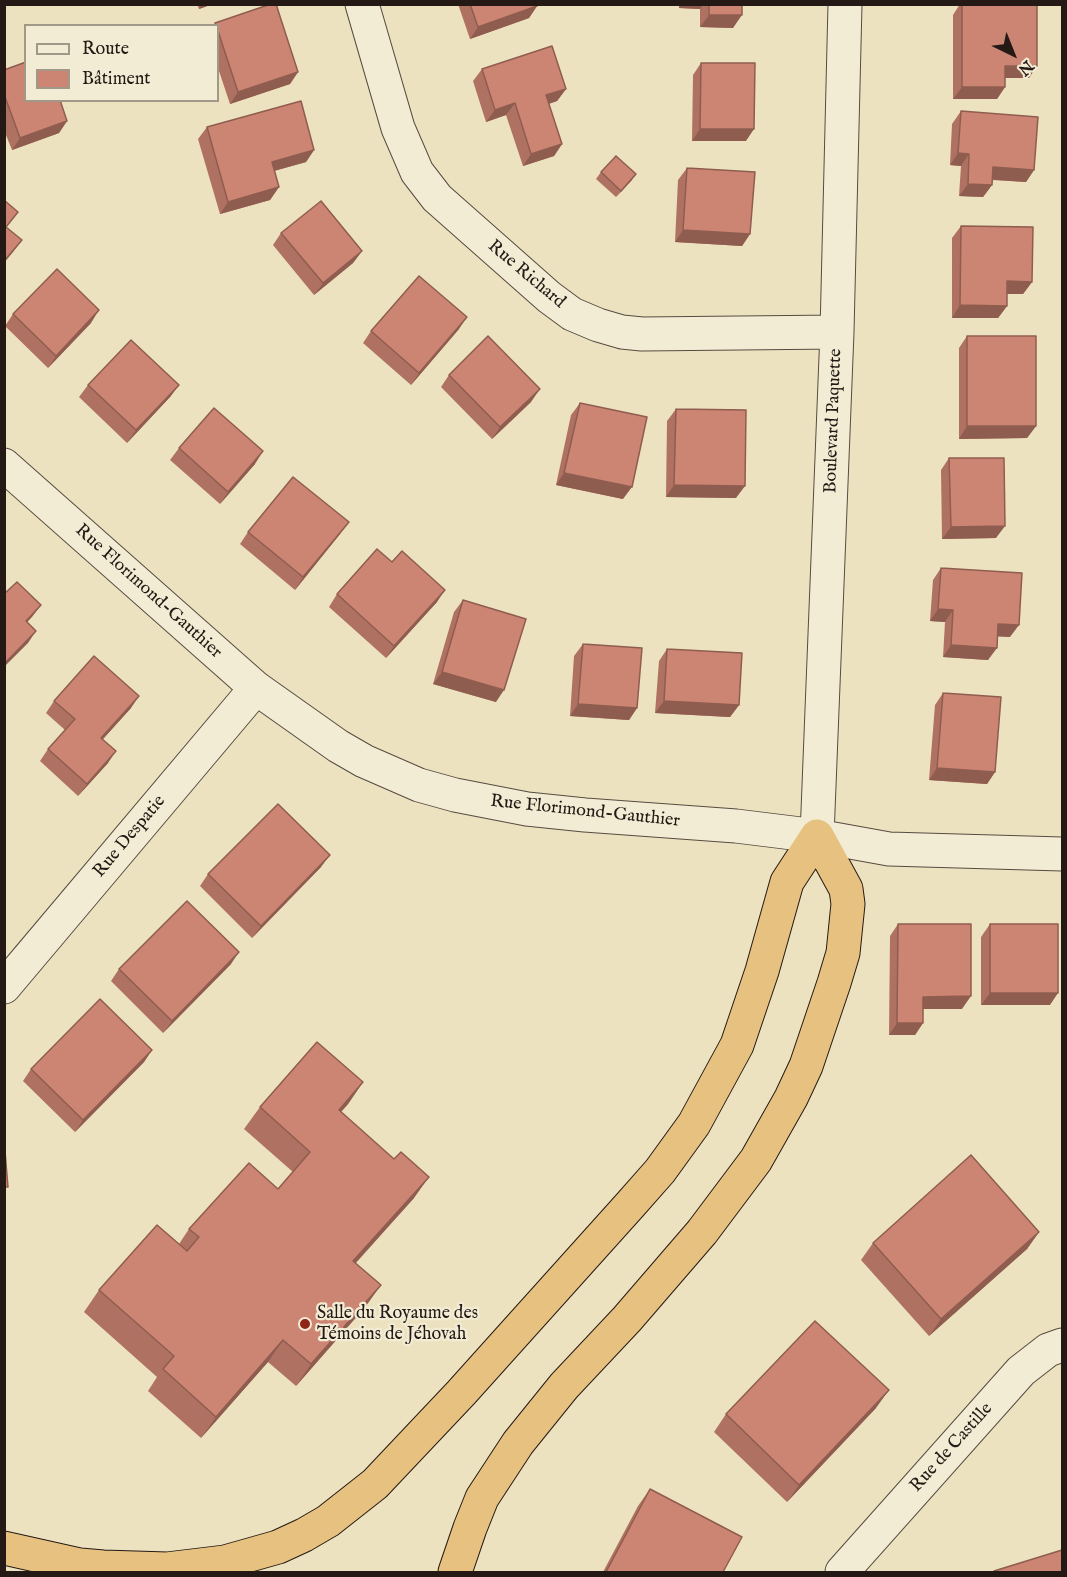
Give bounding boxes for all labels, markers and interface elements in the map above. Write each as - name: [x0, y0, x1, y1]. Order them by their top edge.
- legend: [24, 24, 219, 102]
- north arrow: [983, 24, 1043, 84]
- text: Route: [82, 38, 129, 61]
- text: N: [1013, 55, 1037, 79]
- text: Bâtiment: [82, 68, 151, 91]
- street label: Rue Richard: [483, 236, 569, 314]
- street label: Boulevard Paquette: [821, 348, 847, 494]
- street label: Rue Florimond-Gauthier: [70, 520, 226, 664]
- street label: Rue Despatie: [89, 791, 171, 883]
- street label: Rue Florimond-Gauthier: [489, 791, 681, 833]
- place label: Salle du Royaume des Témoins de Jéhovah: [317, 1303, 478, 1346]
- marker: Salle du Royaume des Témoins de Jéhovah: [298, 1317, 312, 1331]
- street label: Rue de Castille: [906, 1399, 998, 1497]

